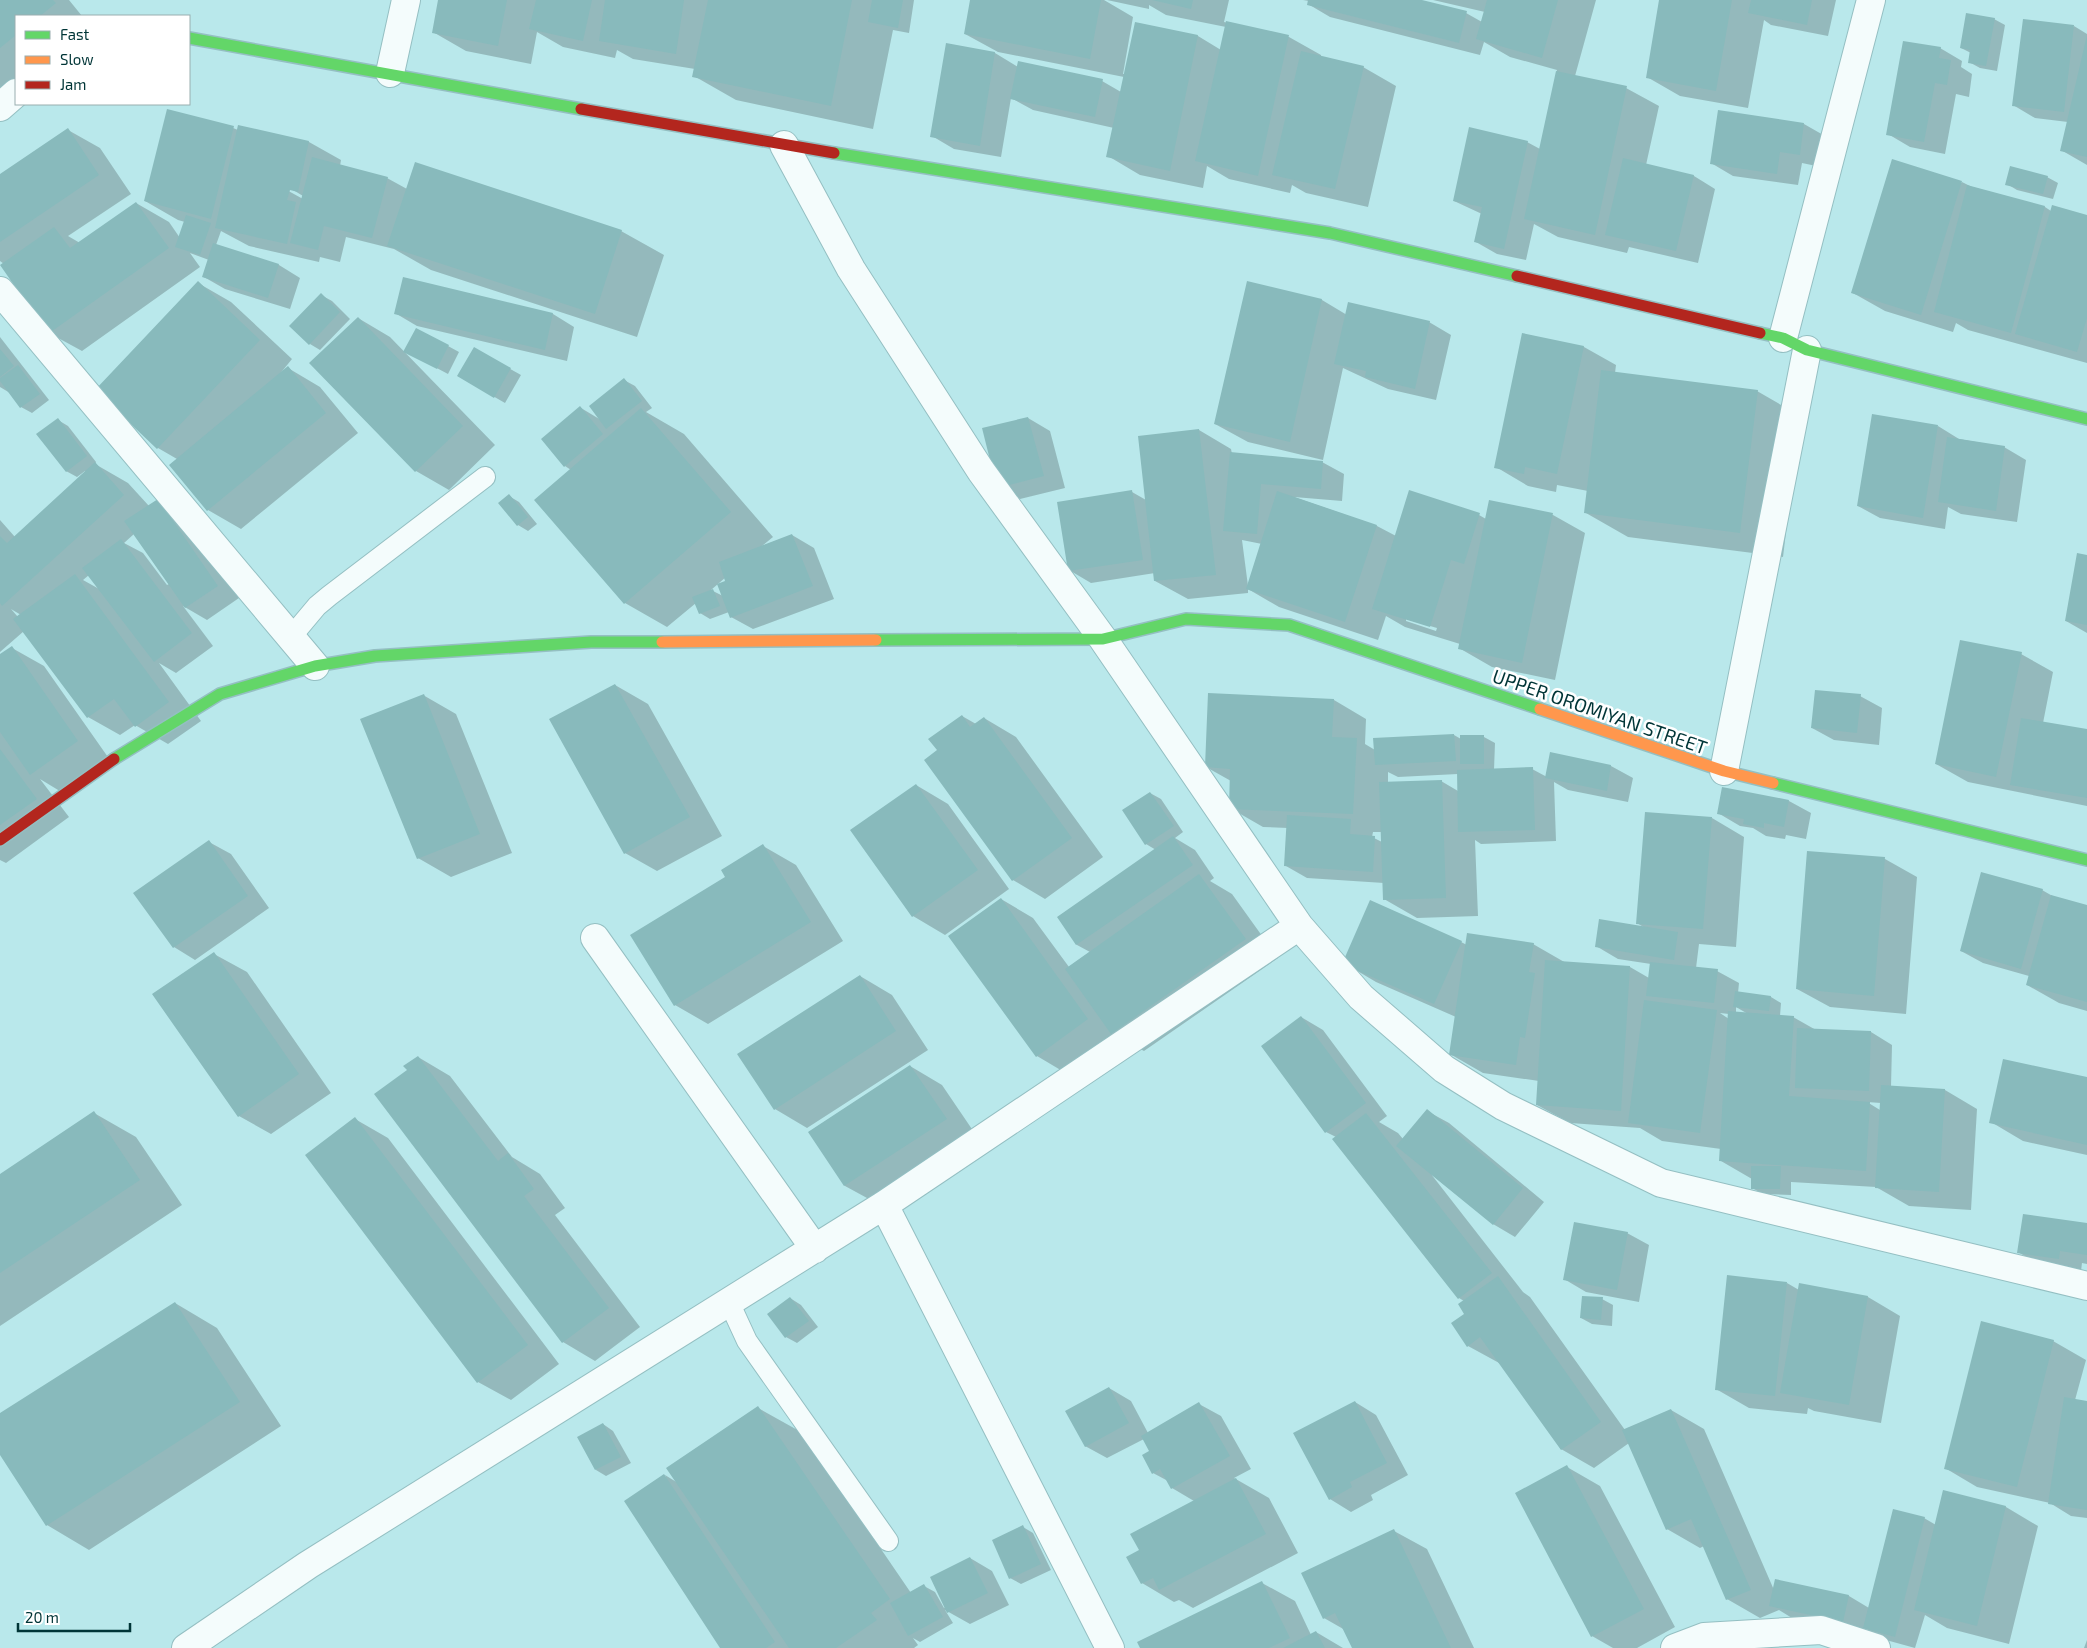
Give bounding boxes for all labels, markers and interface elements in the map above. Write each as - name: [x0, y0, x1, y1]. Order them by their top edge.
- legend: [15, 15, 190, 105]
- text: Fast: [60, 25, 90, 43]
- text: Slow: [60, 50, 94, 68]
- text: Jam: [60, 75, 86, 93]
- street label: UPPER OROMIYAN STREET: [1490, 663, 1710, 759]
- scale bar: [18, 1600, 130, 1632]
- text: 20 m: [25, 1608, 59, 1626]

